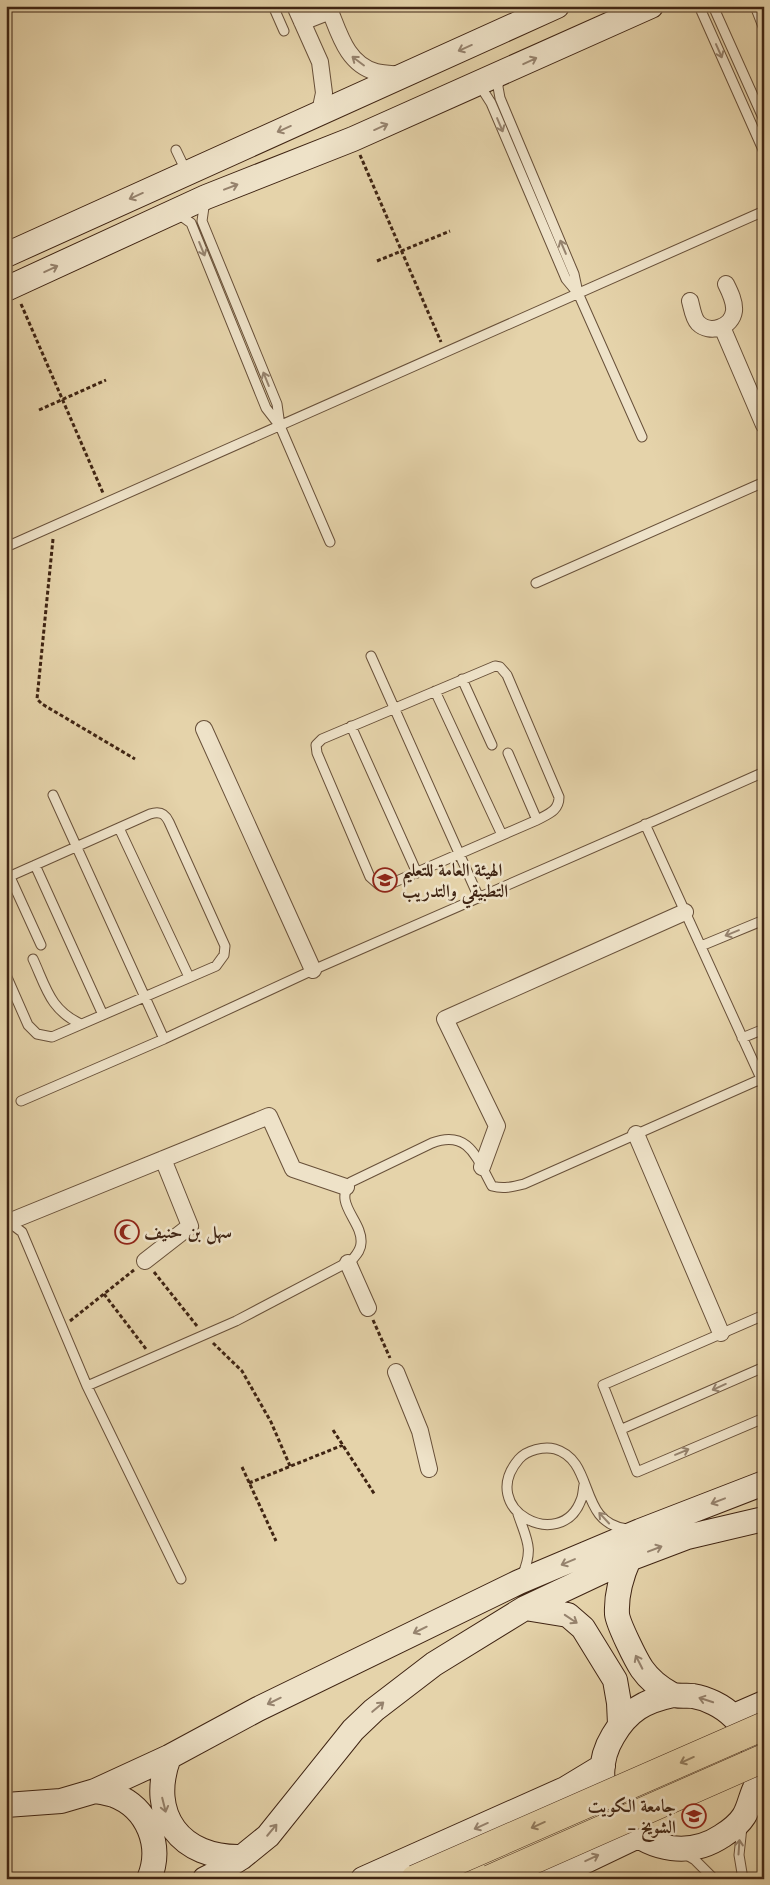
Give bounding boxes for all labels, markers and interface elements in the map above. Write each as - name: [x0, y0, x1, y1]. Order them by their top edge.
- one-way arrow: [458, 43, 473, 53]
- one-way arrow: [715, 43, 724, 58]
- one-way arrow: [351, 56, 364, 67]
- one-way arrow: [522, 56, 537, 66]
- one-way arrow: [496, 117, 506, 132]
- one-way arrow: [373, 122, 388, 131]
- one-way arrow: [277, 124, 292, 134]
- one-way arrow: [222, 182, 238, 191]
- one-way arrow: [129, 191, 144, 201]
- one-way arrow: [557, 240, 567, 255]
- one-way arrow: [197, 241, 207, 256]
- one-way arrow: [43, 263, 58, 273]
- one-way arrow: [261, 372, 271, 387]
- place label: الهيئة العامة للتعليم التطبيقي والتدريب: [402, 858, 508, 909]
- school or university icon: الهيئة العامة للتعليم التطبيقي والتدريب: [372, 867, 398, 893]
- one-way arrow: [725, 928, 740, 938]
- mosque icon: سهل بن حنيف: [114, 1219, 140, 1245]
- place label: سهل بن حنيف: [144, 1220, 232, 1245]
- one-way arrow: [712, 1382, 727, 1392]
- one-way arrow: [674, 1447, 689, 1457]
- one-way arrow: [711, 1497, 726, 1506]
- one-way arrow: [598, 1512, 610, 1525]
- one-way arrow: [646, 1544, 662, 1553]
- one-way arrow: [561, 1557, 576, 1567]
- one-way arrow: [564, 1614, 578, 1624]
- one-way arrow: [413, 1626, 428, 1635]
- one-way arrow: [634, 1654, 644, 1669]
- one-way arrow: [699, 1695, 714, 1704]
- one-way arrow: [267, 1697, 282, 1706]
- one-way arrow: [371, 1702, 384, 1713]
- one-way arrow: [680, 1755, 695, 1765]
- place label: جامعة الكويت - الشويخ: [588, 1794, 676, 1842]
- one-way arrow: [160, 1796, 169, 1812]
- school or university icon: جامعة الكويت - الشويخ: [681, 1803, 707, 1829]
- one-way arrow: [531, 1820, 546, 1830]
- one-way arrow: [474, 1822, 489, 1832]
- one-way arrow: [266, 1824, 277, 1837]
- one-way arrow: [735, 1840, 744, 1856]
- one-way arrow: [584, 1853, 599, 1862]

